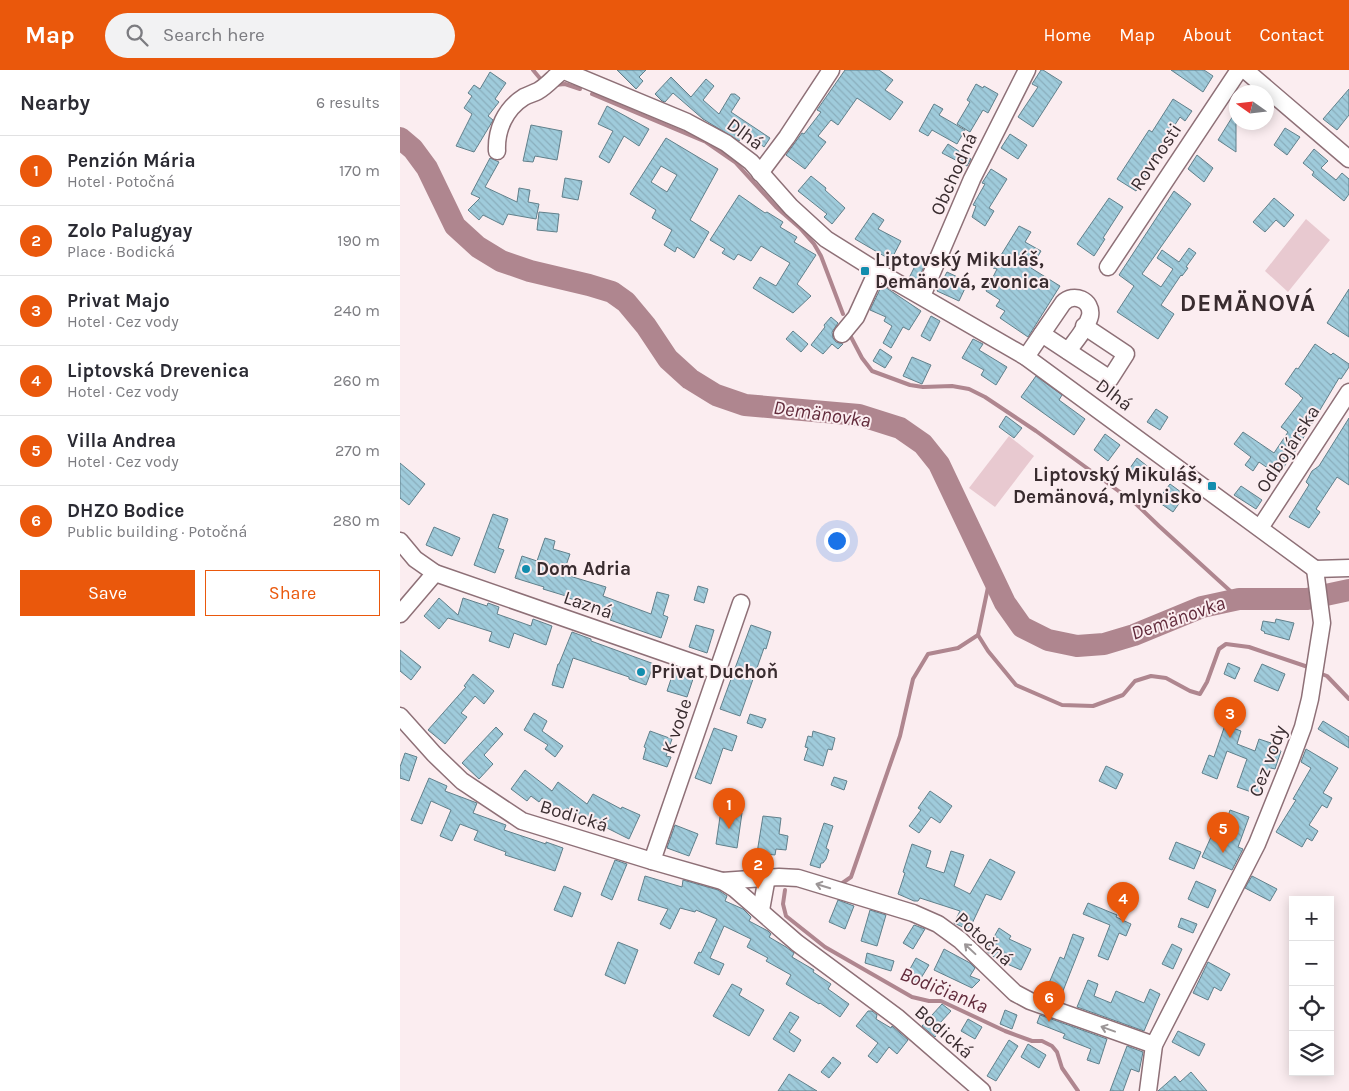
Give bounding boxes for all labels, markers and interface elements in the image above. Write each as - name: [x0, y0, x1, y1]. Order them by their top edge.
- search box: [105, 13, 455, 58]
- text: Map: [25, 21, 75, 49]
- icon: search: [123, 21, 151, 49]
- text: Search here: [163, 24, 265, 46]
- text: Home: [1043, 24, 1091, 46]
- text: Map: [1119, 24, 1155, 46]
- text: About: [1183, 24, 1232, 46]
- text: Contact: [1260, 24, 1324, 46]
- north arrow: [1229, 85, 1274, 130]
- text: Nearby: [20, 91, 90, 115]
- text: 6 results: [316, 93, 380, 112]
- street label: Dlhá: [722, 113, 768, 155]
- street label: Rovnosti: [1126, 119, 1186, 195]
- street label: Obchodná: [926, 129, 982, 219]
- text: Penzión Mária: [67, 150, 196, 172]
- text: 1: [33, 161, 39, 180]
- text: 170 m: [339, 161, 380, 180]
- text: Hotel · Potočná: [67, 172, 175, 191]
- text: Zolo Palugyay: [67, 220, 192, 242]
- text: 2: [31, 231, 41, 250]
- text: 190 m: [337, 231, 380, 250]
- text: Place · Bodická: [67, 242, 175, 261]
- place label: Liptovský Mikuláš, Demänová, zvonica: [875, 249, 1050, 293]
- marker: Liptovský Mikuláš, Demänová, zvonica: [859, 265, 871, 277]
- district label: DEMÄNOVÁ: [1180, 287, 1316, 317]
- text: Privat Majo: [67, 290, 170, 312]
- text: 3: [31, 301, 41, 320]
- text: 240 m: [334, 301, 380, 320]
- text: Hotel · Cez vody: [67, 312, 179, 331]
- text: Liptovská Drevenica: [67, 360, 249, 382]
- text: 4: [31, 371, 41, 390]
- text: 260 m: [333, 371, 380, 390]
- street label: Dlhá: [1091, 374, 1137, 416]
- text: Hotel · Cez vody: [67, 382, 179, 401]
- water label: Demänovka: [772, 396, 872, 432]
- street label: Odbojárska: [1252, 401, 1324, 497]
- text: Villa Andrea: [67, 430, 176, 452]
- text: 5: [31, 441, 41, 460]
- text: 270 m: [335, 441, 380, 460]
- text: Hotel · Cez vody: [67, 452, 179, 471]
- place label: Liptovský Mikuláš, Demänová, mlynisko: [1013, 464, 1202, 508]
- marker: Liptovský Mikuláš, Demänová, mlynisko: [1206, 480, 1218, 492]
- text: DHZO Bodice: [67, 500, 184, 522]
- text: 6: [31, 511, 41, 530]
- text: 280 m: [333, 511, 380, 530]
- text: Public building · Potočná: [67, 522, 247, 541]
- your location: [824, 528, 850, 554]
- place label: Dom Adria: [536, 558, 631, 580]
- marker: Dom Adria: [520, 563, 532, 575]
- button: Save: [20, 570, 195, 616]
- button: Share: [205, 570, 380, 616]
- street label: Lazná: [561, 586, 615, 624]
- water label: Demänovka: [1128, 591, 1228, 645]
- place label: Privat Duchoň: [651, 661, 778, 683]
- marker: Privat Duchoň: [635, 666, 647, 678]
- street label: K vode: [657, 695, 697, 757]
- pin: 3: [1214, 697, 1246, 738]
- street label: Cez vody: [1244, 722, 1292, 800]
- pin: 1: [713, 788, 745, 829]
- street label: Bodická: [537, 795, 611, 837]
- pin: 5: [1207, 812, 1239, 853]
- pin: 2: [742, 848, 774, 889]
- one-way arrow: [815, 880, 831, 890]
- pin: 4: [1107, 882, 1139, 923]
- map controls: [1289, 896, 1334, 1076]
- button: +: [1289, 896, 1334, 941]
- street label: Potočná: [951, 907, 1017, 971]
- button: −: [1289, 941, 1334, 986]
- one-way arrow: [964, 943, 977, 955]
- water label: Bodičianka: [897, 962, 991, 1018]
- pin: 6: [1033, 981, 1065, 1022]
- button: locate: [1289, 986, 1334, 1031]
- street label: Bodická: [910, 1001, 978, 1063]
- one-way arrow: [1101, 1024, 1116, 1033]
- button: layers: [1289, 1031, 1334, 1076]

